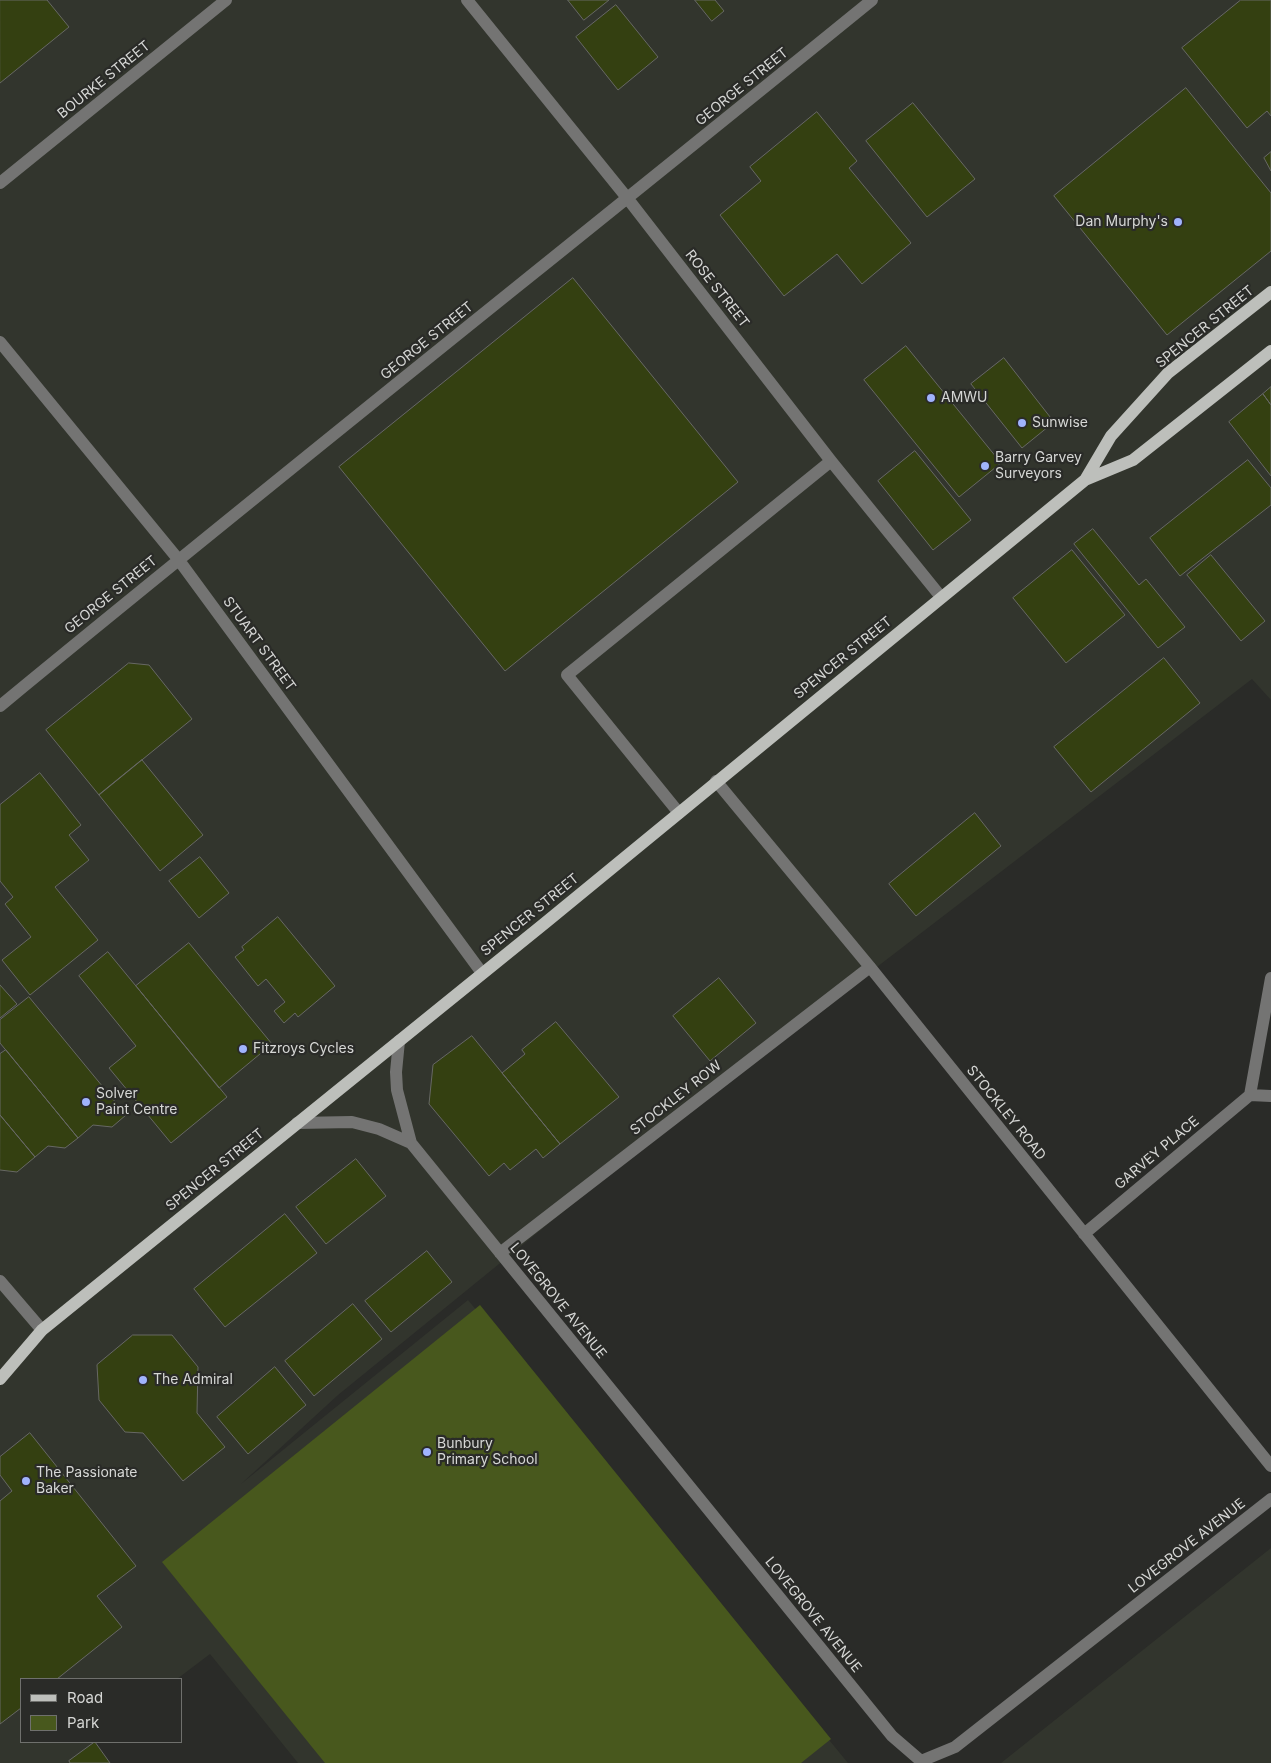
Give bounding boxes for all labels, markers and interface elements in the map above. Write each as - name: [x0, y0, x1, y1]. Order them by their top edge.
- street label: BOURKE STREET: [54, 38, 154, 122]
- street label: GEORGE STREET: [692, 45, 792, 129]
- place label: Dan Murphy's: [1075, 214, 1168, 230]
- marker: Dan Murphy's: [1172, 216, 1184, 228]
- street label: ROSE STREET: [681, 247, 753, 331]
- street label: SPENCER STREET: [1153, 282, 1257, 372]
- street label: GEORGE STREET: [377, 299, 477, 383]
- place label: AMWU: [941, 390, 988, 406]
- marker: AMWU: [925, 392, 937, 404]
- place label: Sunwise: [1032, 415, 1088, 431]
- marker: Sunwise: [1016, 417, 1028, 429]
- place label: Barry Garvey Surveyors: [995, 450, 1082, 482]
- marker: Barry Garvey Surveyors: [979, 460, 991, 472]
- street label: GEORGE STREET: [61, 553, 161, 637]
- street label: STUART STREET: [219, 593, 299, 695]
- street label: SPENCER STREET: [791, 613, 895, 703]
- street label: SPENCER STREET: [478, 870, 582, 960]
- place label: Fitzroys Cycles: [253, 1041, 354, 1057]
- marker: Fitzroys Cycles: [237, 1043, 249, 1055]
- street label: STOCKLEY ROW: [627, 1057, 725, 1139]
- street label: STOCKLEY ROAD: [963, 1062, 1049, 1164]
- place label: Solver Paint Centre: [96, 1086, 177, 1118]
- marker: Solver Paint Centre: [80, 1096, 92, 1108]
- street label: GARVEY PLACE: [1111, 1113, 1203, 1193]
- street label: SPENCER STREET: [163, 1125, 267, 1215]
- street label: LOVEGROVE AVENUE: [506, 1240, 610, 1362]
- place label: The Admiral: [153, 1372, 233, 1388]
- marker: The Admiral: [137, 1374, 149, 1386]
- place label: Bunbury Primary School: [437, 1436, 538, 1468]
- marker: Bunbury Primary School: [421, 1446, 433, 1458]
- place label: The Passionate Baker: [36, 1465, 138, 1498]
- marker: The Passionate Baker: [20, 1475, 32, 1487]
- street label: LOVEGROVE AVENUE: [1125, 1495, 1249, 1597]
- street label: LOVEGROVE AVENUE: [761, 1554, 865, 1676]
- legend: [20, 1678, 182, 1743]
- text: Road: [67, 1688, 103, 1707]
- text: Park: [67, 1713, 99, 1732]

